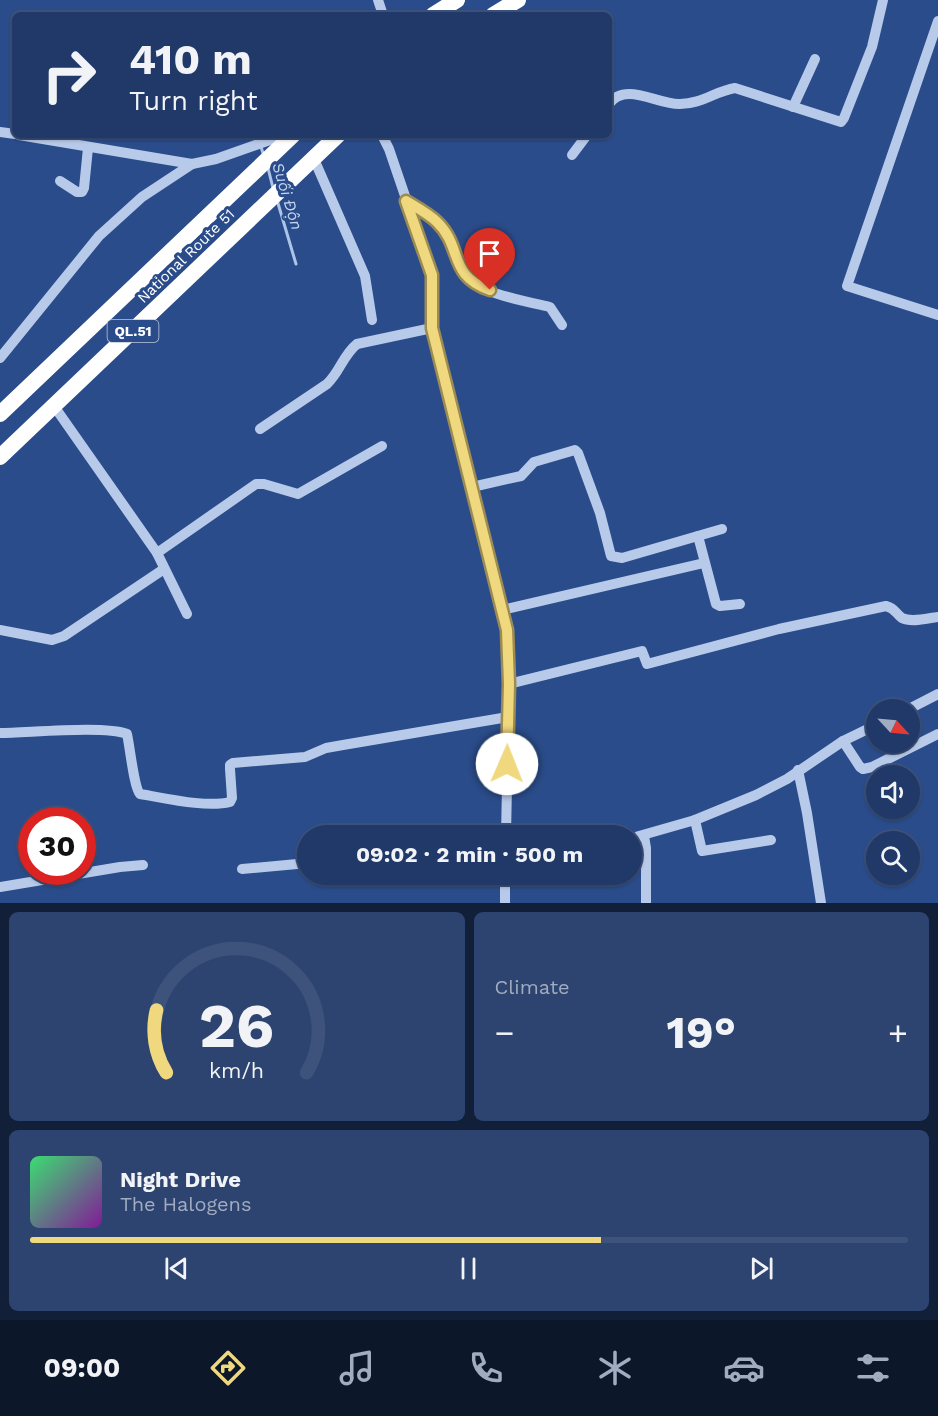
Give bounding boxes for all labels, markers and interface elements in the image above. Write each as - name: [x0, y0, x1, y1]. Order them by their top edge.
- text: 410 m: [129, 35, 252, 84]
- icon: right: [30, 36, 108, 114]
- text: Turn right: [129, 85, 258, 117]
- water label: Suối Độn: [268, 160, 307, 232]
- street label: National Route 51: [134, 205, 238, 307]
- pin: [464, 228, 515, 290]
- icon: arrive: [473, 237, 506, 270]
- road number: QL.51: [108, 320, 158, 342]
- north arrow: [866, 699, 920, 753]
- map controls: [866, 699, 920, 885]
- position arrow: [475, 732, 539, 796]
- button: sound: [866, 765, 920, 819]
- speed limit sign: 30: [18, 807, 96, 885]
- button: search: [866, 831, 920, 885]
- text: 09:02 · 2 min · 500 m: [356, 842, 583, 867]
- text: Climate: [495, 975, 570, 999]
- text: 26: [199, 989, 275, 1062]
- text: 19°: [667, 1006, 736, 1059]
- text: −: [495, 1013, 514, 1052]
- text: +: [888, 1013, 908, 1052]
- text: km/h: [209, 1059, 264, 1084]
- text: Night Drive: [120, 1167, 241, 1192]
- text: The Halogens: [120, 1192, 252, 1216]
- icon: previous: [160, 1252, 193, 1285]
- icon: pause: [452, 1252, 485, 1285]
- icon: next: [745, 1252, 778, 1285]
- icon: directions: [207, 1347, 249, 1389]
- icon: music: [336, 1347, 378, 1389]
- icon: phone: [465, 1347, 507, 1389]
- icon: climate: [594, 1347, 636, 1389]
- icon: car: [723, 1347, 765, 1389]
- icon: filters: [852, 1347, 894, 1389]
- text: 09:00: [44, 1352, 120, 1384]

